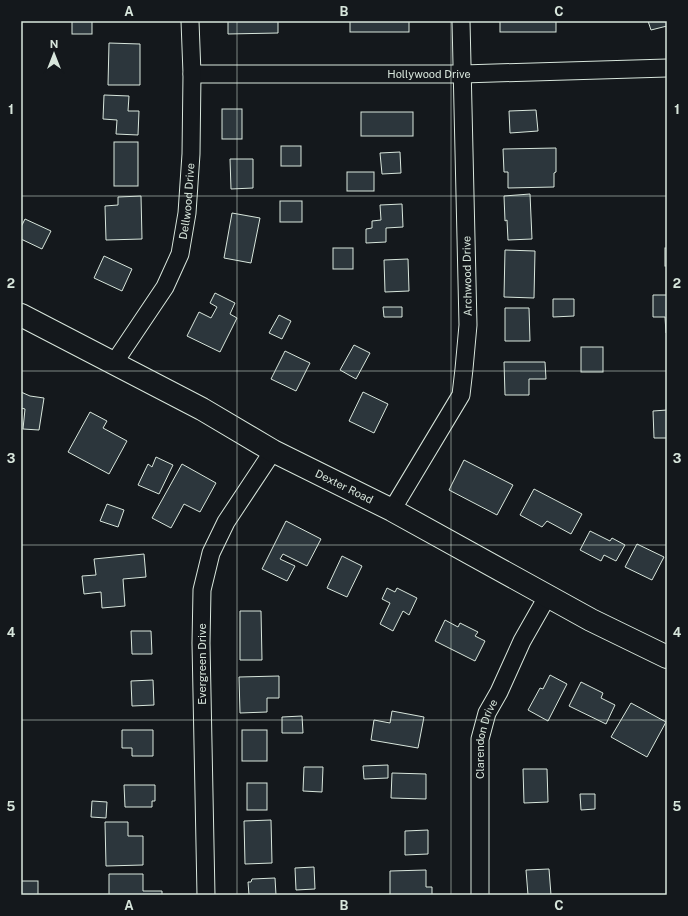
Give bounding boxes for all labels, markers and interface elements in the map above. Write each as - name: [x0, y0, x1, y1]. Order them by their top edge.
- text: A: [124, 4, 134, 19]
- text: B: [340, 4, 349, 19]
- text: C: [554, 4, 564, 19]
- north arrow: [34, 34, 74, 74]
- text: N: [50, 38, 58, 50]
- street label: Hollywood Drive: [387, 68, 471, 80]
- text: 1: [8, 102, 14, 117]
- text: 1: [674, 102, 680, 117]
- street label: Dellwood Drive: [177, 163, 196, 240]
- street label: Archwood Drive: [460, 236, 474, 316]
- text: 2: [7, 276, 15, 291]
- text: 2: [673, 276, 681, 291]
- text: 3: [7, 451, 16, 466]
- text: 3: [673, 451, 682, 466]
- street label: Dexter Road: [313, 467, 375, 506]
- street label: Evergreen Drive: [196, 623, 208, 705]
- text: 4: [7, 625, 16, 640]
- text: 4: [673, 625, 682, 640]
- street label: Clarendon Drive: [474, 697, 500, 779]
- text: 5: [7, 799, 16, 814]
- text: 5: [673, 799, 682, 814]
- text: A: [124, 898, 134, 913]
- text: B: [340, 898, 349, 913]
- text: C: [554, 898, 564, 913]

